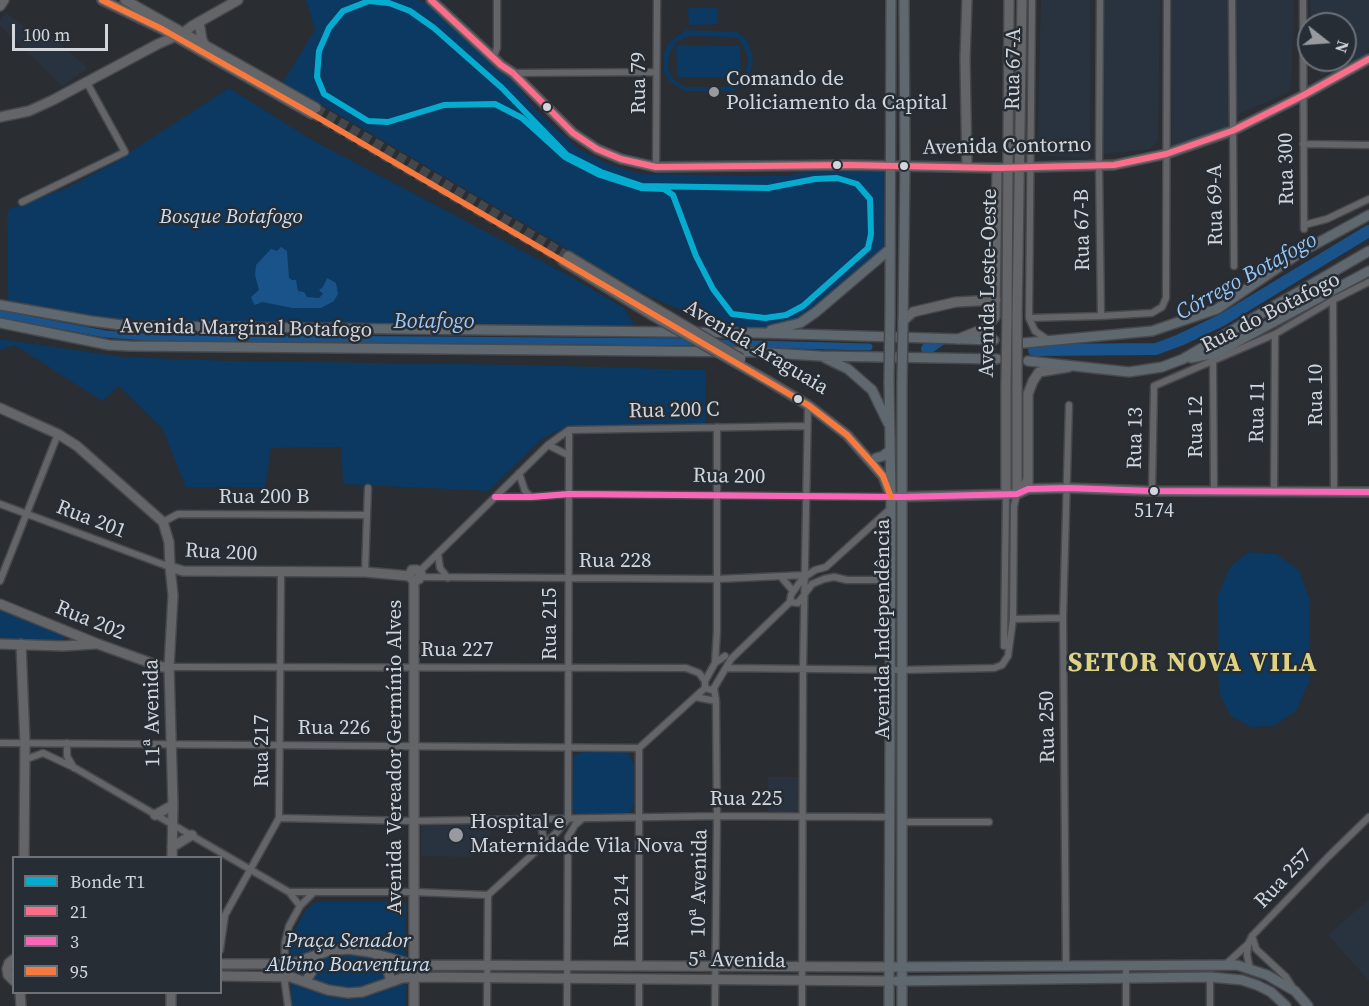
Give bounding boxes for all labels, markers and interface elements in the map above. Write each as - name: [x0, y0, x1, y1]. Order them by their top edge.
- scale bar: [15, 12, 111, 50]
- north arrow: [1297, 12, 1357, 72]
- text: 100 m: [23, 22, 70, 47]
- street label: Rua 67-A: [1001, 28, 1027, 110]
- text: N: [1330, 38, 1355, 55]
- street label: Rua 79: [627, 52, 653, 114]
- place label: Comando de Policiamento da Capital: [726, 67, 947, 117]
- marker: Comando de Policiamento da Capital: [707, 85, 721, 99]
- unlabelled marker: [541, 101, 553, 113]
- street label: Rua 300: [1274, 132, 1300, 206]
- street label: Avenida Contorno: [922, 133, 1092, 161]
- unlabelled marker: [831, 159, 843, 171]
- unlabelled marker: [898, 160, 910, 172]
- street label: Rua 69-A: [1203, 164, 1229, 246]
- street label: Avenida Leste-Oeste: [975, 188, 1003, 378]
- street label: Rua 67-B: [1070, 189, 1096, 271]
- park label: Bosque Botafogo: [159, 205, 303, 231]
- water label: Córrego Botafogo: [1172, 227, 1322, 327]
- street label: Rua do Botafogo: [1197, 267, 1345, 359]
- street label: Avenida Araguaia: [679, 295, 833, 401]
- water label: Botafogo: [393, 309, 475, 335]
- street label: Avenida Marginal Botafogo: [120, 314, 372, 344]
- street label: Rua 10: [1304, 364, 1330, 426]
- street label: Rua 11: [1245, 381, 1271, 443]
- unlabelled marker: [792, 393, 804, 405]
- street label: Rua 12: [1184, 396, 1210, 458]
- street label: Rua 200 C: [628, 398, 720, 424]
- street label: Rua 13: [1123, 407, 1149, 469]
- street label: Rua 200: [692, 464, 766, 490]
- street label: Rua 200 B: [219, 485, 309, 511]
- marker: 5174: [1148, 485, 1160, 497]
- street label: Rua 201: [53, 495, 129, 545]
- place label: 5174: [1134, 500, 1174, 524]
- street label: Avenida Independência: [871, 519, 897, 739]
- street label: Rua 200: [184, 539, 258, 567]
- street label: Rua 228: [579, 549, 651, 575]
- street label: Rua 215: [538, 588, 564, 660]
- street label: Rua 202: [52, 596, 128, 646]
- street label: Avenida Vereador Germínio Alves: [383, 600, 409, 914]
- street label: Rua 227: [421, 638, 493, 664]
- district label: SETOR NOVA VILA: [1068, 648, 1318, 680]
- street label: 11ª Avenida: [139, 659, 167, 767]
- street label: Rua 250: [1035, 690, 1061, 764]
- street label: Rua 217: [250, 715, 276, 787]
- street label: Rua 226: [298, 716, 370, 742]
- street label: Rua 225: [710, 787, 782, 813]
- place label: Hospital e Maternidade Vila Nova: [470, 810, 684, 860]
- marker: Hospital e Maternidade Vila Nova: [447, 826, 465, 844]
- street label: 10ª Avenida: [686, 829, 714, 937]
- street label: Rua 257: [1250, 844, 1318, 914]
- legend: [12, 856, 222, 994]
- text: Bonde T1: [70, 869, 145, 894]
- street label: Rua 214: [610, 875, 636, 947]
- text: 21: [70, 899, 88, 924]
- text: 3: [70, 929, 79, 954]
- park label: Praça Senador Albino Boaventura: [266, 929, 430, 979]
- street label: 5ª Avenida: [688, 948, 786, 974]
- text: 95: [70, 959, 88, 984]

